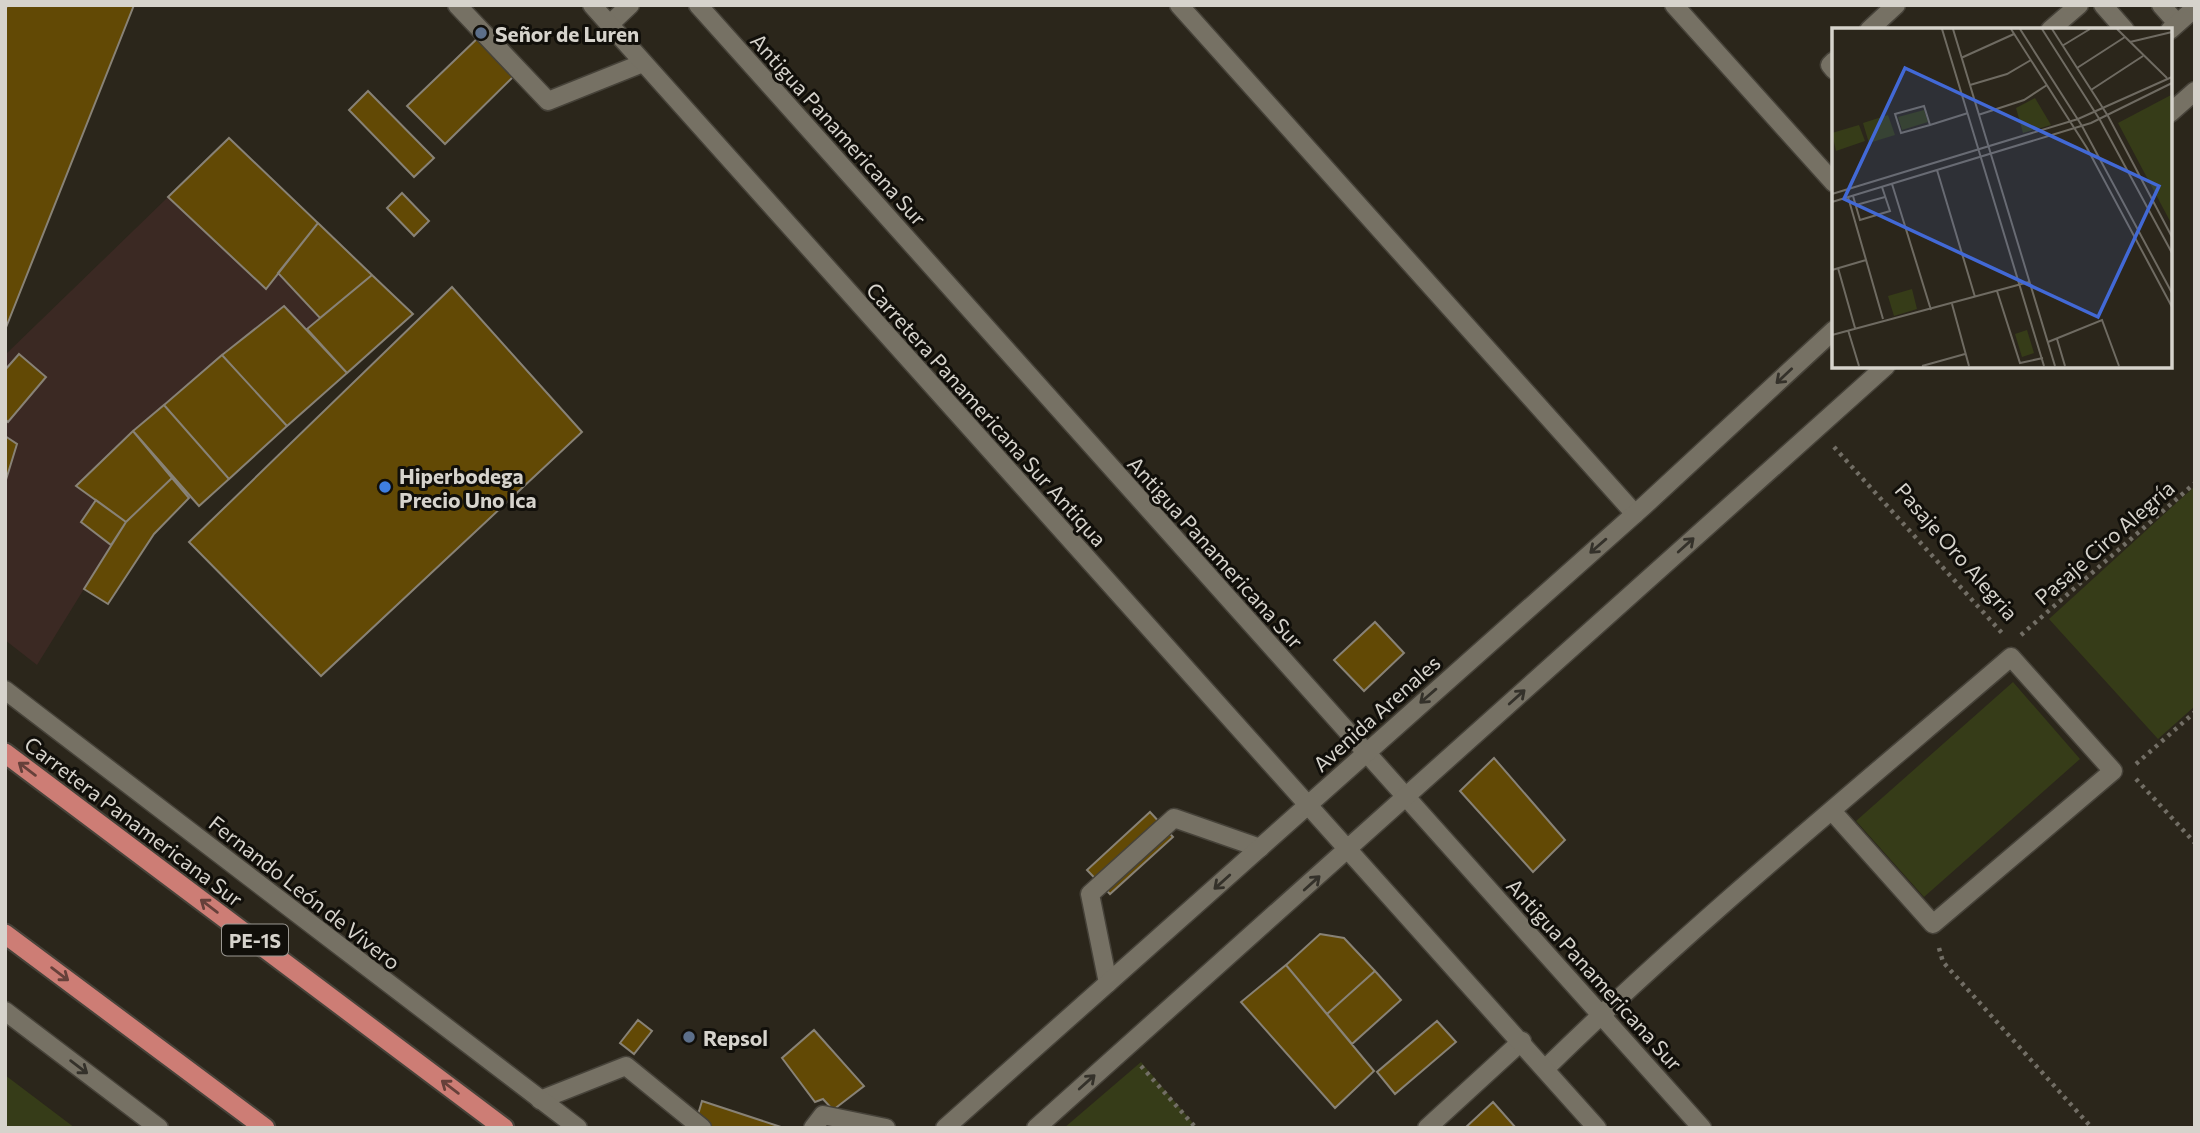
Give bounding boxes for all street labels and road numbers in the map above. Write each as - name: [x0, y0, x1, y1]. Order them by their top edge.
- street label: Antigua Panamericana Sur: [746, 28, 932, 230]
- street label: Carretera Panamericana Sur Antiqua: [862, 277, 1112, 551]
- street label: Antigua Panamericana Sur: [1123, 451, 1309, 653]
- street label: Pasaje Ciro Alegría: [2029, 475, 2179, 609]
- street label: Pasaje Oro Alegria: [1890, 477, 2024, 625]
- street label: Avenida Arenales: [1307, 649, 1445, 777]
- street label: Carretera Panamericana Sur: [20, 731, 248, 911]
- street label: Fernando León de Vivero: [204, 810, 406, 974]
- street label: Antigua Panamericana Sur: [1502, 873, 1688, 1075]
- road number: PE-1S: [222, 924, 288, 956]

